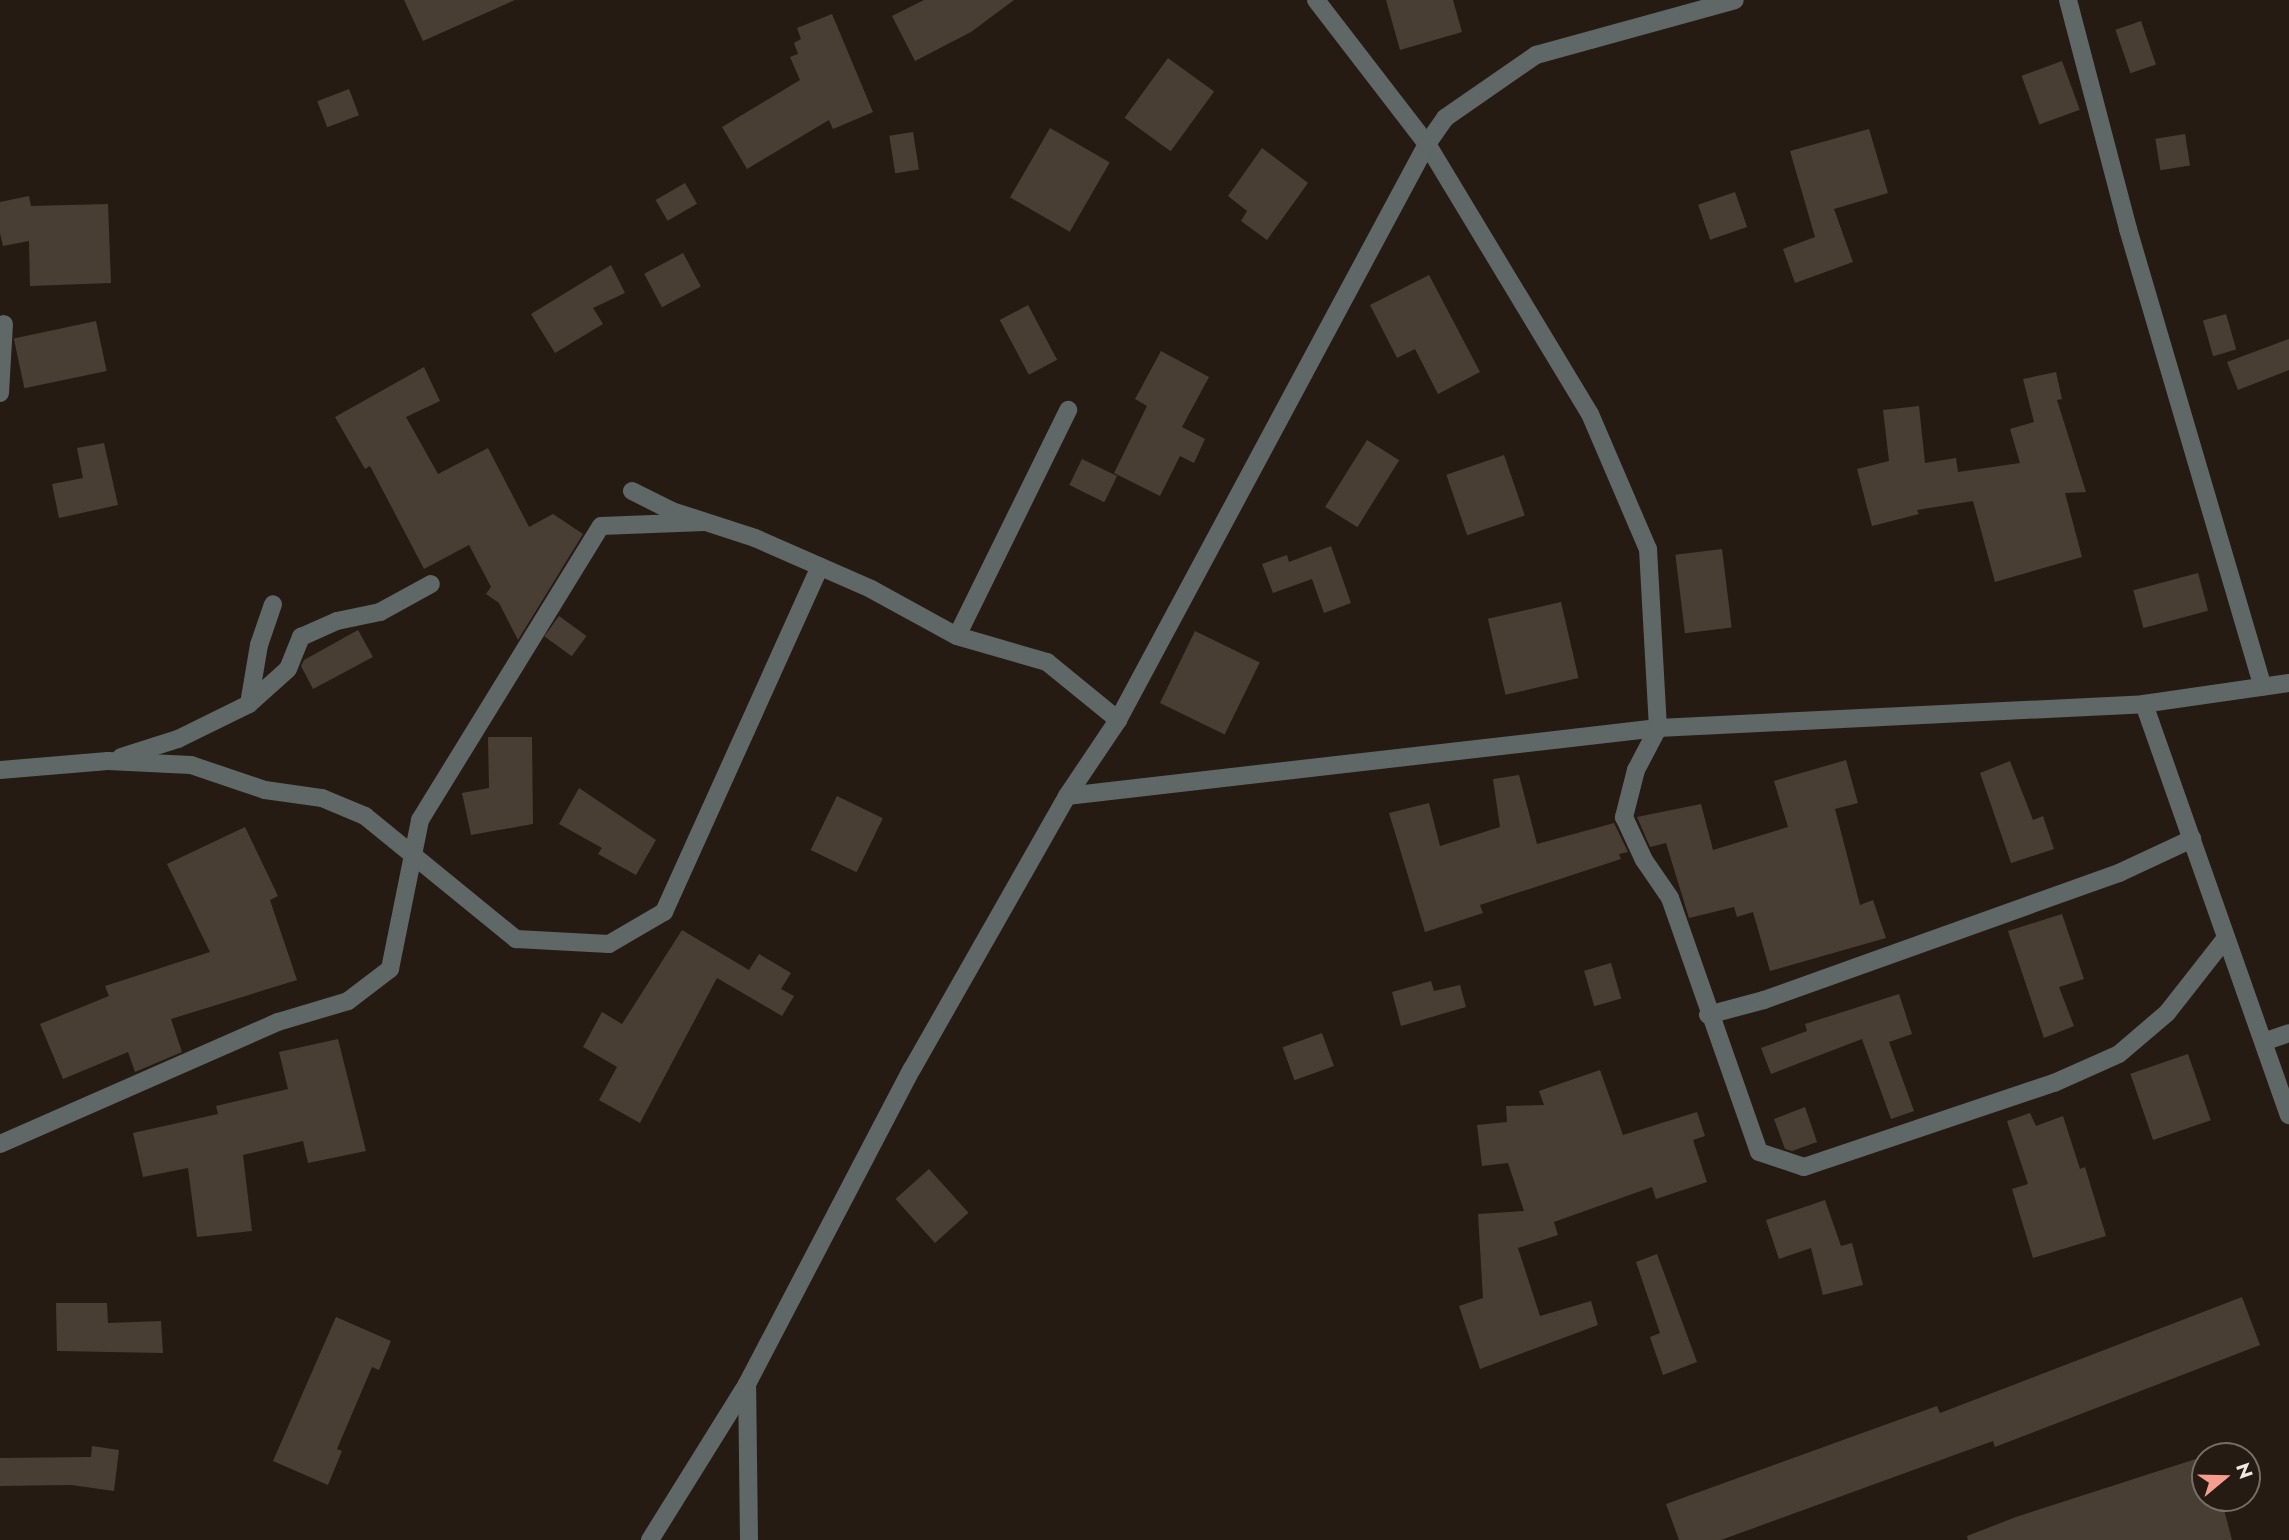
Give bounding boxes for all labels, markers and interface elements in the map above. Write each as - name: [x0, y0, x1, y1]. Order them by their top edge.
- north arrow: [2191, 1442, 2261, 1512]
- text: N: [2229, 1459, 2260, 1482]

